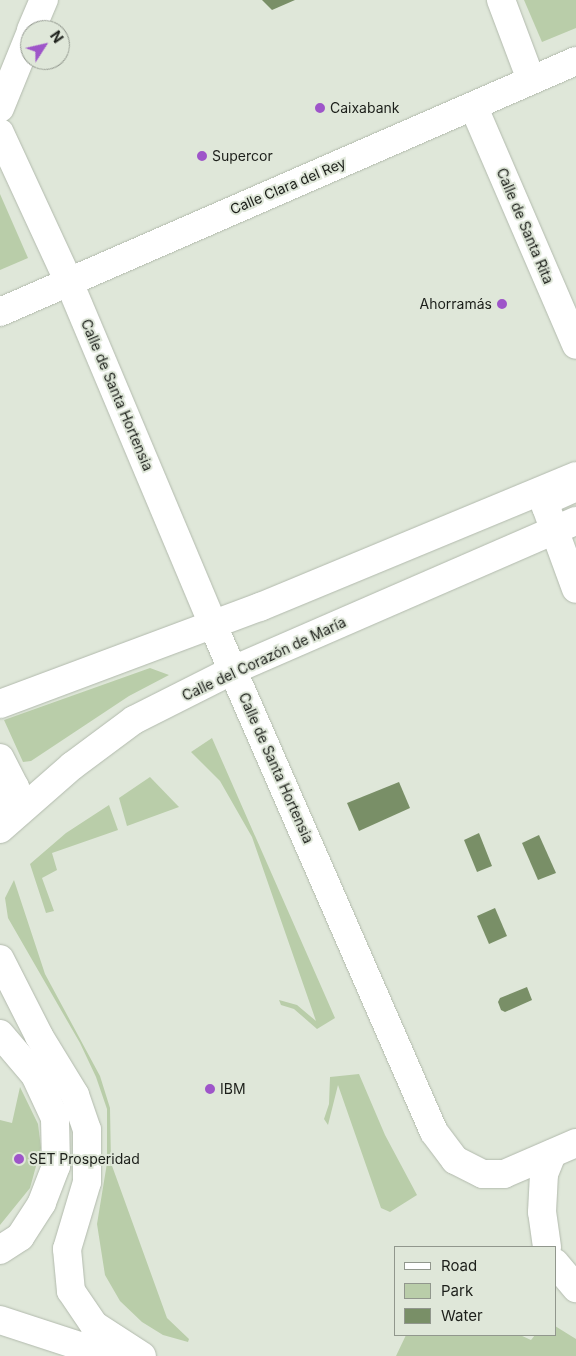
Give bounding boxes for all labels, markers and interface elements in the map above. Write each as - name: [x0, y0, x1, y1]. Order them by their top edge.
- north arrow: [20, 20, 70, 70]
- text: N: [47, 27, 67, 46]
- place label: Caixabank: [330, 100, 400, 116]
- marker: Caixabank: [314, 102, 326, 114]
- place label: Supercor: [212, 148, 273, 164]
- marker: Supercor: [196, 150, 208, 162]
- street label: Calle Clara del Rey: [228, 154, 348, 218]
- street label: Calle de Santa Rita: [493, 166, 557, 286]
- place label: Ahorramás: [420, 296, 492, 312]
- marker: Ahorramás: [496, 298, 508, 310]
- street label: Calle de Santa Hortensia: [77, 317, 157, 473]
- street label: Calle del Corazón de María: [179, 614, 349, 704]
- street label: Calle de Santa Hortensia: [235, 690, 317, 846]
- place label: IBM: [220, 1081, 246, 1097]
- marker: IBM: [204, 1083, 216, 1095]
- place label: SET Prosperidad: [29, 1151, 140, 1167]
- marker: SET Prosperidad: [13, 1153, 25, 1165]
- legend: [394, 1246, 556, 1336]
- text: Road: [441, 1256, 477, 1275]
- text: Park: [441, 1281, 473, 1300]
- text: Water: [441, 1306, 483, 1325]

